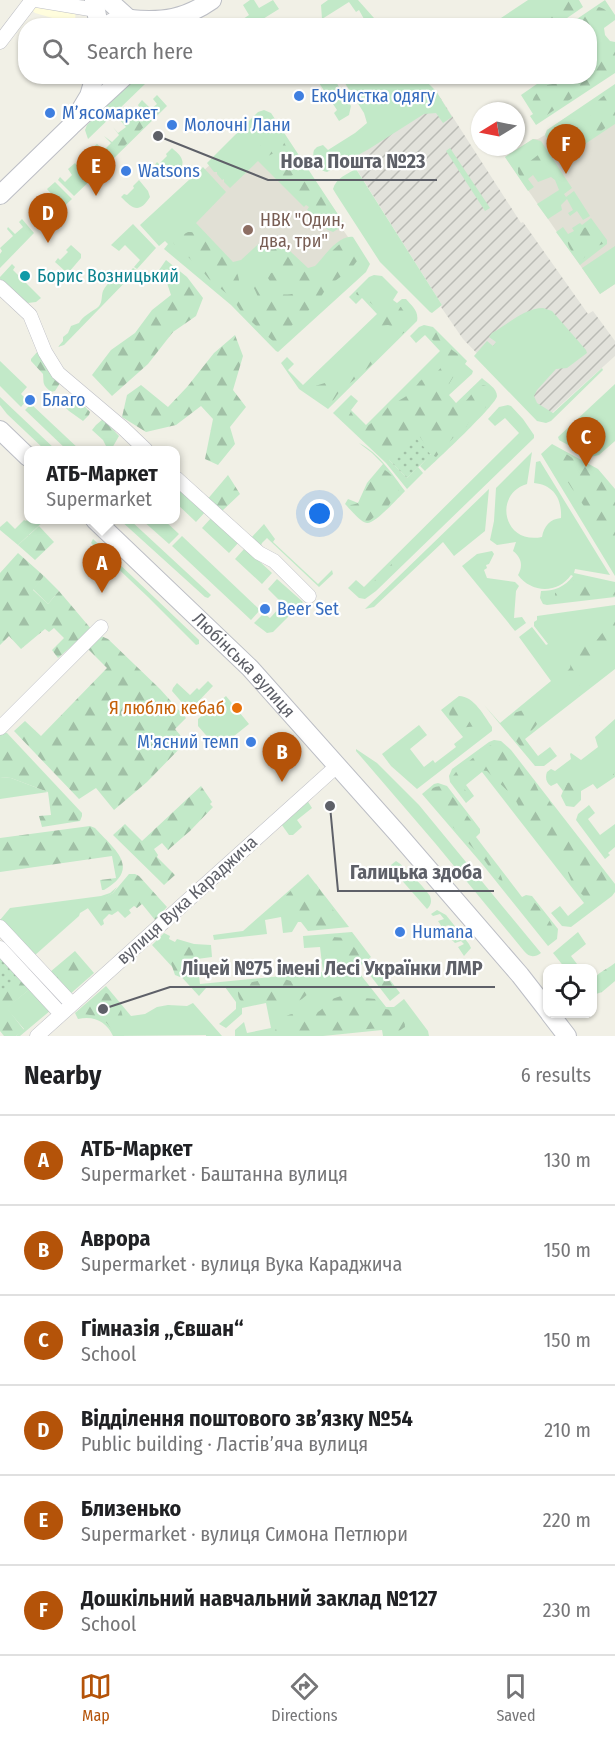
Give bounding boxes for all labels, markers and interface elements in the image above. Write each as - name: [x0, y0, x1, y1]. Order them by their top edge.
- search box: [18, 18, 597, 84]
- icon: search: [39, 35, 72, 68]
- text: Search here: [87, 38, 193, 65]
- place label: ЕкоЧистка одягу: [311, 85, 435, 107]
- marker: ЕкоЧистка одягу: [292, 89, 306, 103]
- place label: Мʼясомаркет: [62, 102, 158, 124]
- north arrow: [471, 102, 525, 156]
- marker: Мʼясомаркет: [43, 106, 57, 120]
- place label: Молочні Лани: [184, 114, 291, 136]
- marker: Молочні Лани: [165, 118, 179, 132]
- pin: F: [546, 124, 586, 174]
- callout: Нова Пошта №23: [268, 142, 437, 180]
- pin: E: [76, 146, 116, 196]
- text: Нова Пошта №23: [281, 149, 425, 173]
- place label: Watsons: [138, 160, 200, 182]
- marker: Watsons: [119, 164, 133, 178]
- pin: D: [28, 194, 68, 243]
- place label: НВК "Один, два, три": [260, 209, 345, 252]
- marker: НВК "Один, два, три": [241, 223, 255, 237]
- place label: Борис Возницький: [37, 265, 179, 287]
- marker: Борис Возницький: [18, 269, 32, 283]
- place label: Благо: [42, 389, 85, 411]
- marker: Благо: [23, 393, 37, 407]
- pin: C: [566, 418, 606, 467]
- popup: [24, 446, 180, 524]
- text: АТБ-Маркет: [46, 460, 158, 487]
- text: Supermarket: [46, 487, 152, 511]
- your location: [305, 499, 334, 528]
- pin: A: [82, 544, 122, 593]
- place label: Beer Set: [277, 598, 339, 620]
- marker: Beer Set: [258, 602, 272, 616]
- street label: Любінська вулиця: [188, 608, 300, 722]
- place label: Я люблю кебаб: [109, 697, 225, 719]
- marker: Я люблю кебаб: [230, 701, 244, 715]
- place label: М'ясний темп: [137, 731, 239, 753]
- pin: B: [262, 732, 302, 782]
- marker: М'ясний темп: [244, 735, 258, 749]
- street label: вулиця Вука Караджича: [112, 831, 262, 969]
- callout: Галицька здоба: [338, 853, 494, 891]
- text: Галицька здоба: [350, 860, 482, 884]
- place label: Humana: [412, 921, 473, 943]
- marker: Humana: [393, 925, 407, 939]
- callout: Ліцей №75 імені Лесі Українки ЛМР: [170, 949, 495, 987]
- text: Ліцей №75 імені Лесі Українки ЛМР: [181, 956, 483, 980]
- map controls: [543, 964, 597, 1018]
- button: locate: [543, 964, 597, 1018]
- text: Nearby: [24, 1060, 101, 1091]
- text: 6 results: [521, 1063, 591, 1087]
- text: АТБ-Маркет: [81, 1135, 192, 1162]
- text: A: [38, 1148, 49, 1172]
- text: 130 m: [544, 1148, 591, 1172]
- text: Supermarket · Баштанна вулиця: [81, 1162, 348, 1186]
- text: Аврора: [81, 1225, 150, 1252]
- text: B: [38, 1238, 49, 1262]
- text: 150 m: [544, 1238, 591, 1262]
- text: Supermarket · вулиця Вука Караджича: [81, 1252, 402, 1276]
- text: Гімназія „Євшан“: [81, 1315, 244, 1342]
- text: C: [38, 1328, 49, 1352]
- text: 150 m: [544, 1328, 591, 1352]
- text: School: [81, 1342, 136, 1366]
- text: Відділення поштового зв’язку №54: [81, 1405, 413, 1432]
- text: D: [38, 1418, 49, 1442]
- text: 210 m: [544, 1418, 591, 1442]
- text: Public building · Ластівʼяча вулиця: [81, 1432, 368, 1456]
- text: Близенько: [81, 1495, 181, 1522]
- text: E: [39, 1508, 48, 1532]
- text: 220 m: [543, 1508, 591, 1532]
- text: Supermarket · вулиця Симона Петлюри: [81, 1522, 408, 1546]
- text: Дошкільний навчальний заклад №127: [81, 1585, 437, 1612]
- text: F: [39, 1598, 48, 1622]
- text: 230 m: [543, 1598, 591, 1622]
- text: School: [81, 1612, 136, 1636]
- tab: Map: [79, 1670, 112, 1725]
- tab: Directions: [271, 1670, 338, 1725]
- tab: Saved: [496, 1670, 536, 1725]

